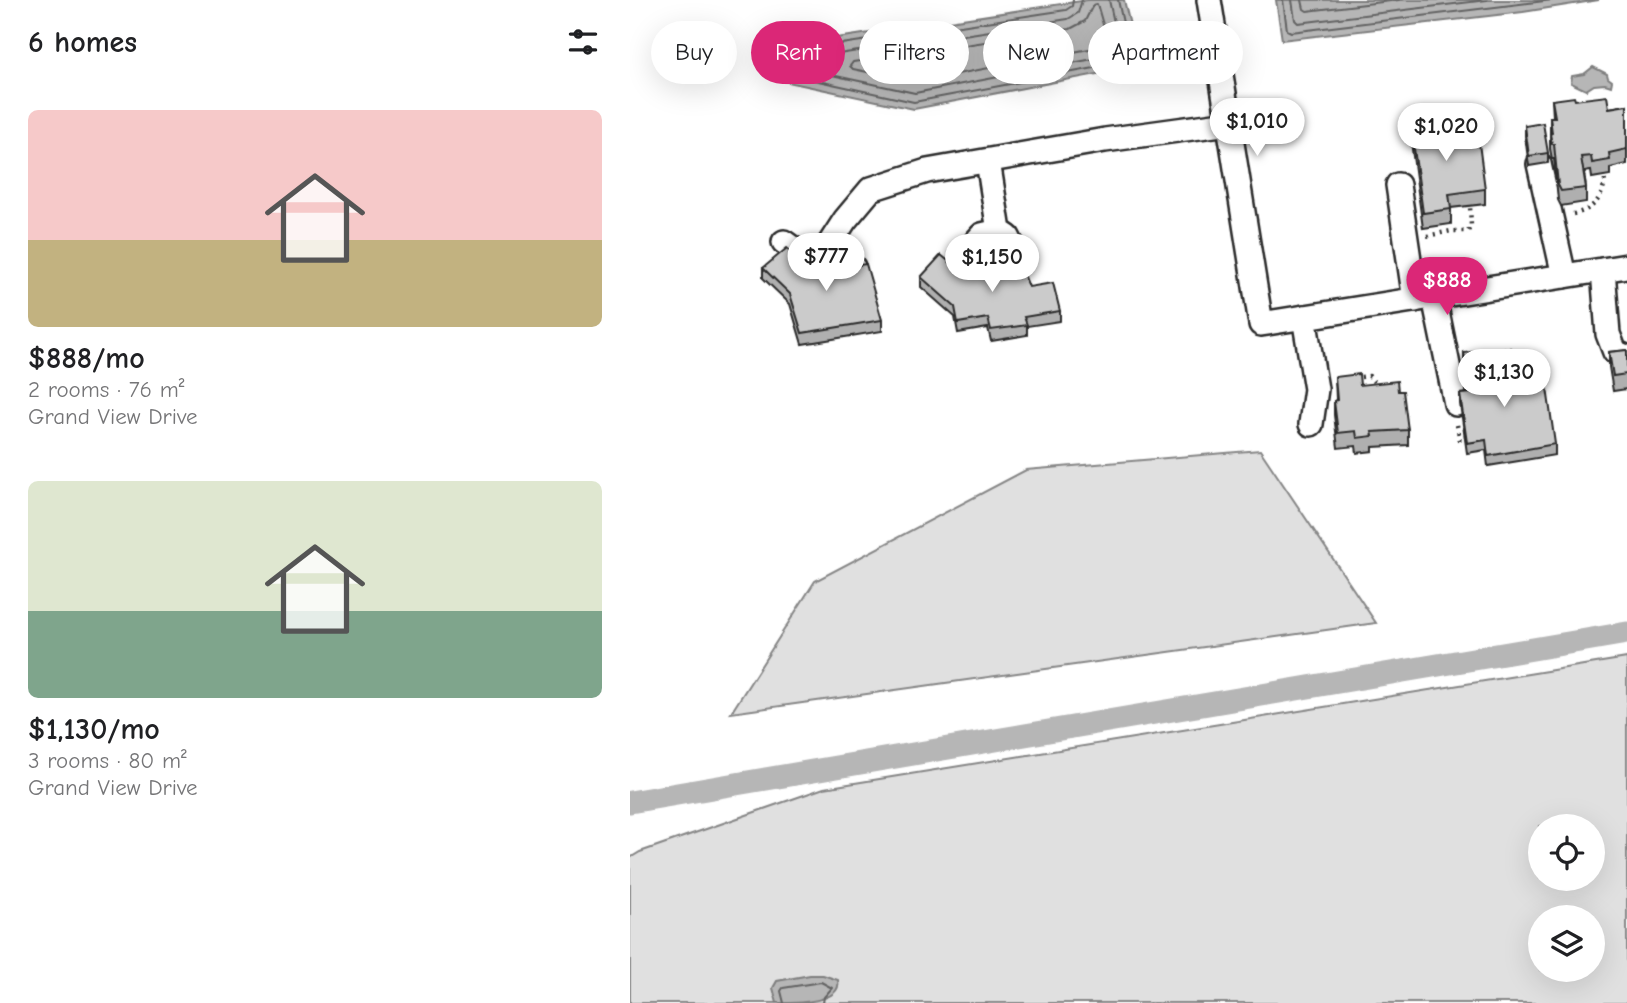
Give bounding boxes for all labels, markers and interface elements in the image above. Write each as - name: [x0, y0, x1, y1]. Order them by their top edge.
- chip: Buy: [651, 21, 737, 84]
- chip: Rent: [751, 21, 845, 84]
- chip: Filters: [859, 21, 969, 84]
- chip: New: [983, 21, 1074, 84]
- chip: Apartment: [1088, 21, 1243, 84]
- icon: filters: [564, 23, 602, 61]
- text: 6 homes: [28, 25, 137, 60]
- pin: $1,010: [1200, 99, 1314, 158]
- pin: $1,020: [1389, 104, 1503, 163]
- text: $1,010: [1226, 107, 1288, 134]
- text: $1,020: [1413, 112, 1479, 139]
- icon: home: [252, 155, 378, 281]
- pin: $777: [785, 233, 867, 293]
- pin: $1,150: [935, 234, 1049, 294]
- text: $777: [804, 242, 848, 269]
- text: $1,150: [961, 243, 1023, 270]
- pin: $888: [1406, 258, 1488, 317]
- text: $888: [1422, 266, 1472, 293]
- text: $888/mo: [28, 341, 145, 376]
- pin: $1,130: [1447, 350, 1561, 409]
- text: $1,130: [1474, 358, 1534, 385]
- text: 2 rooms · 76 m²: [28, 376, 184, 403]
- text: Grand View Drive: [28, 403, 198, 430]
- icon: home: [252, 526, 378, 652]
- text: $1,130/mo: [28, 712, 160, 747]
- text: 3 rooms · 80 m²: [28, 747, 187, 774]
- text: Grand View Drive: [28, 774, 198, 801]
- map controls: [1528, 814, 1605, 982]
- button: locate: [1528, 814, 1605, 891]
- button: layers: [1528, 905, 1605, 982]

